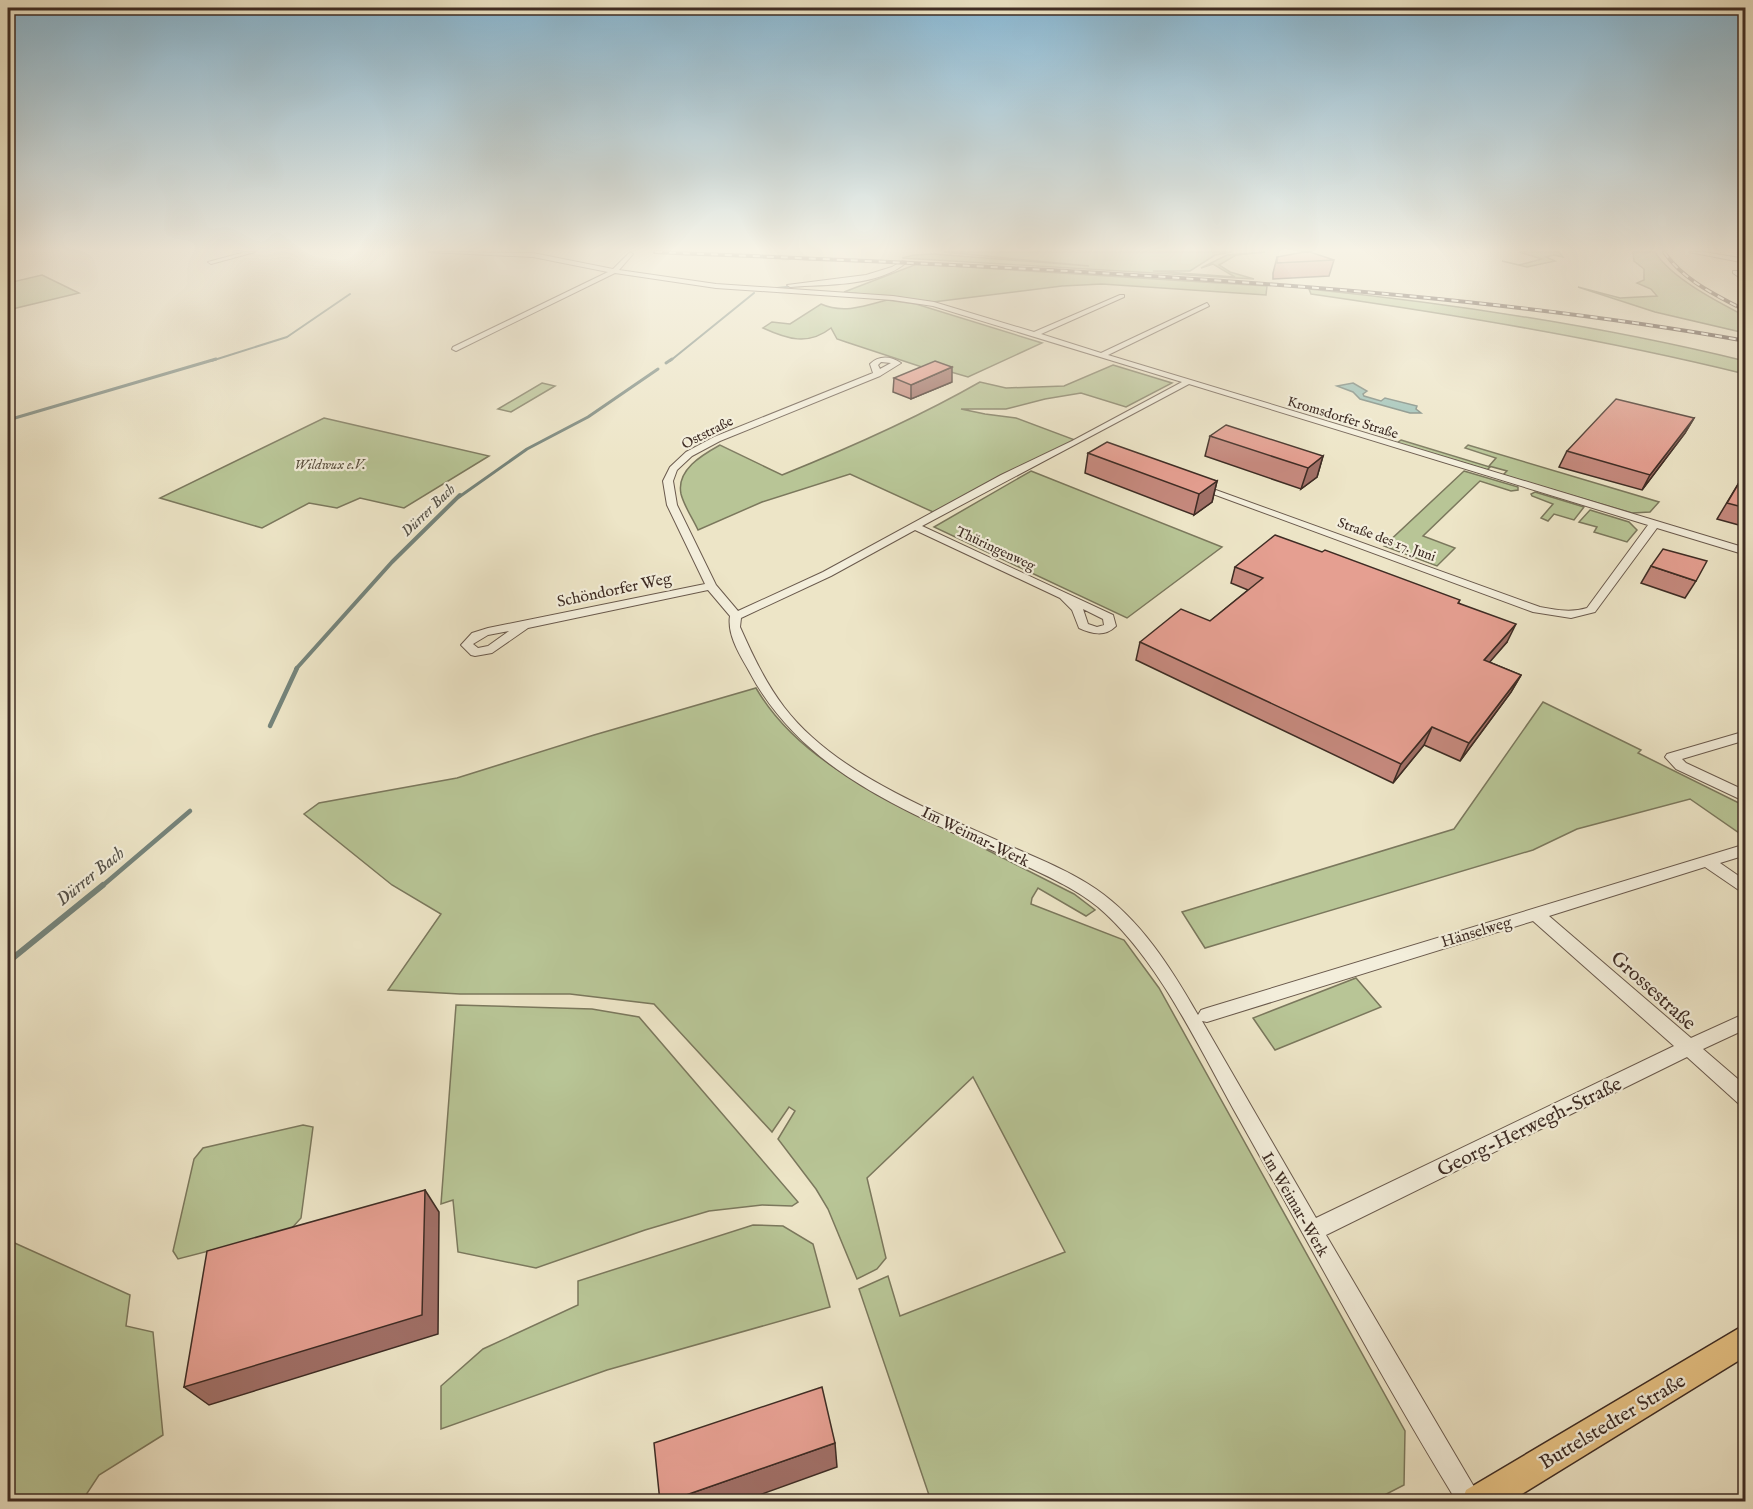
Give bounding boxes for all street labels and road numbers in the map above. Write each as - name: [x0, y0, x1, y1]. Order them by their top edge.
- street label: Kromsdorfer Straße: [1285, 393, 1401, 444]
- street label: Oststraße: [678, 412, 737, 454]
- street label: Straße des 17. Juni: [1335, 514, 1439, 566]
- street label: Thüringenweg: [953, 523, 1039, 575]
- street label: Schöndorfer Weg: [555, 569, 674, 613]
- street label: Im Weimar-Werk: [918, 803, 1033, 873]
- street label: Hänselweg: [1439, 913, 1515, 953]
- street label: Grossestraße: [1605, 946, 1701, 1036]
- street label: Georg-Herwegh-Straße: [1433, 1072, 1626, 1183]
- street label: Im Weimar-Werk: [1256, 1149, 1333, 1261]
- street label: Buttelstedter Straße: [1535, 1369, 1690, 1476]

